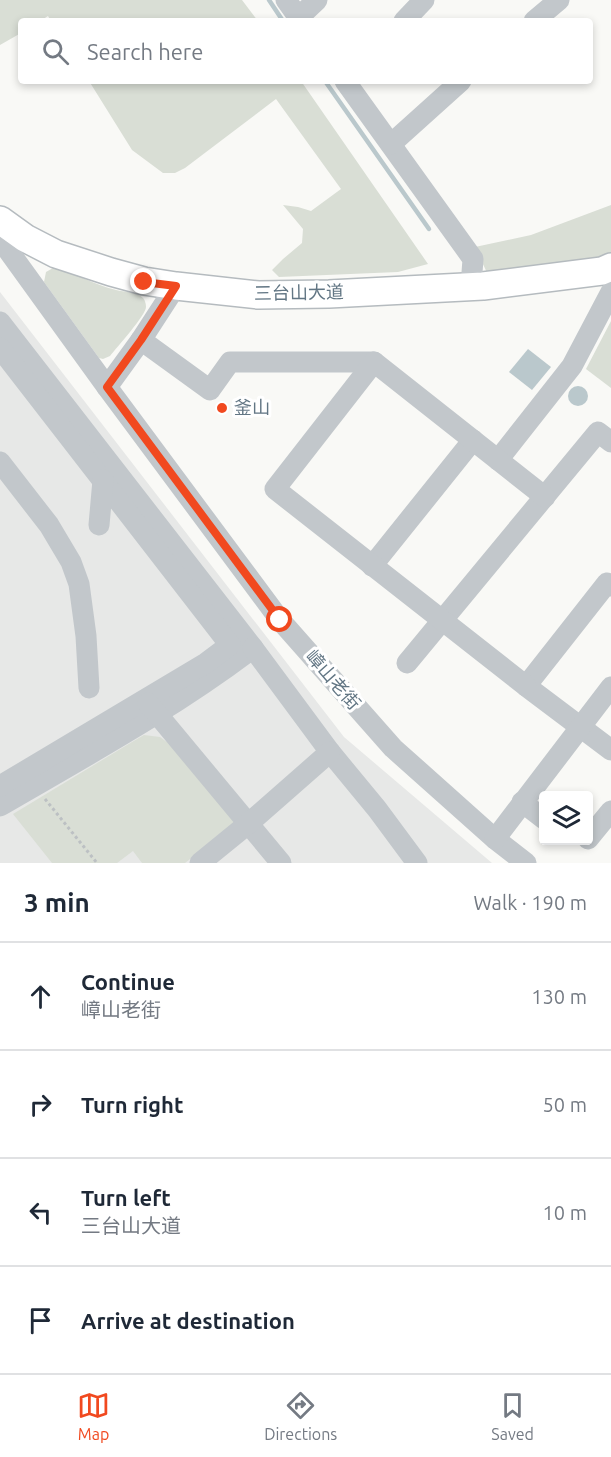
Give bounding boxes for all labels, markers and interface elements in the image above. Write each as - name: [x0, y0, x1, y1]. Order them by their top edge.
- search box: [18, 18, 593, 84]
- icon: search: [39, 35, 72, 68]
- text: Search here: [87, 39, 203, 64]
- route end: [130, 268, 156, 294]
- street label: 三台山大道: [254, 281, 344, 303]
- place label: 釜山: [234, 397, 270, 417]
- marker: 釜山: [215, 401, 229, 415]
- route start: [266, 606, 292, 632]
- street label: 嶂山老街: [303, 646, 365, 713]
- map controls: [539, 791, 593, 845]
- button: layers: [539, 791, 593, 845]
- text: 3 min: [24, 888, 90, 917]
- text: Walk · 190 m: [474, 891, 587, 914]
- text: Continue: [81, 969, 175, 994]
- icon: ahead: [24, 980, 57, 1013]
- text: 130 m: [531, 985, 587, 1008]
- text: 嶂山老街: [81, 998, 161, 1021]
- icon: right: [24, 1088, 57, 1121]
- text: Turn right: [81, 1092, 183, 1117]
- text: 50 m: [543, 1093, 587, 1116]
- text: Turn left: [81, 1185, 171, 1210]
- icon: left: [24, 1196, 57, 1229]
- text: 10 m: [543, 1201, 587, 1224]
- text: 三台山大道: [81, 1214, 181, 1237]
- icon: arrive: [24, 1304, 57, 1337]
- text: Arrive at destination: [81, 1308, 295, 1333]
- tab: Map: [77, 1389, 110, 1443]
- tab: Directions: [264, 1389, 337, 1443]
- tab: Saved: [491, 1389, 534, 1443]

